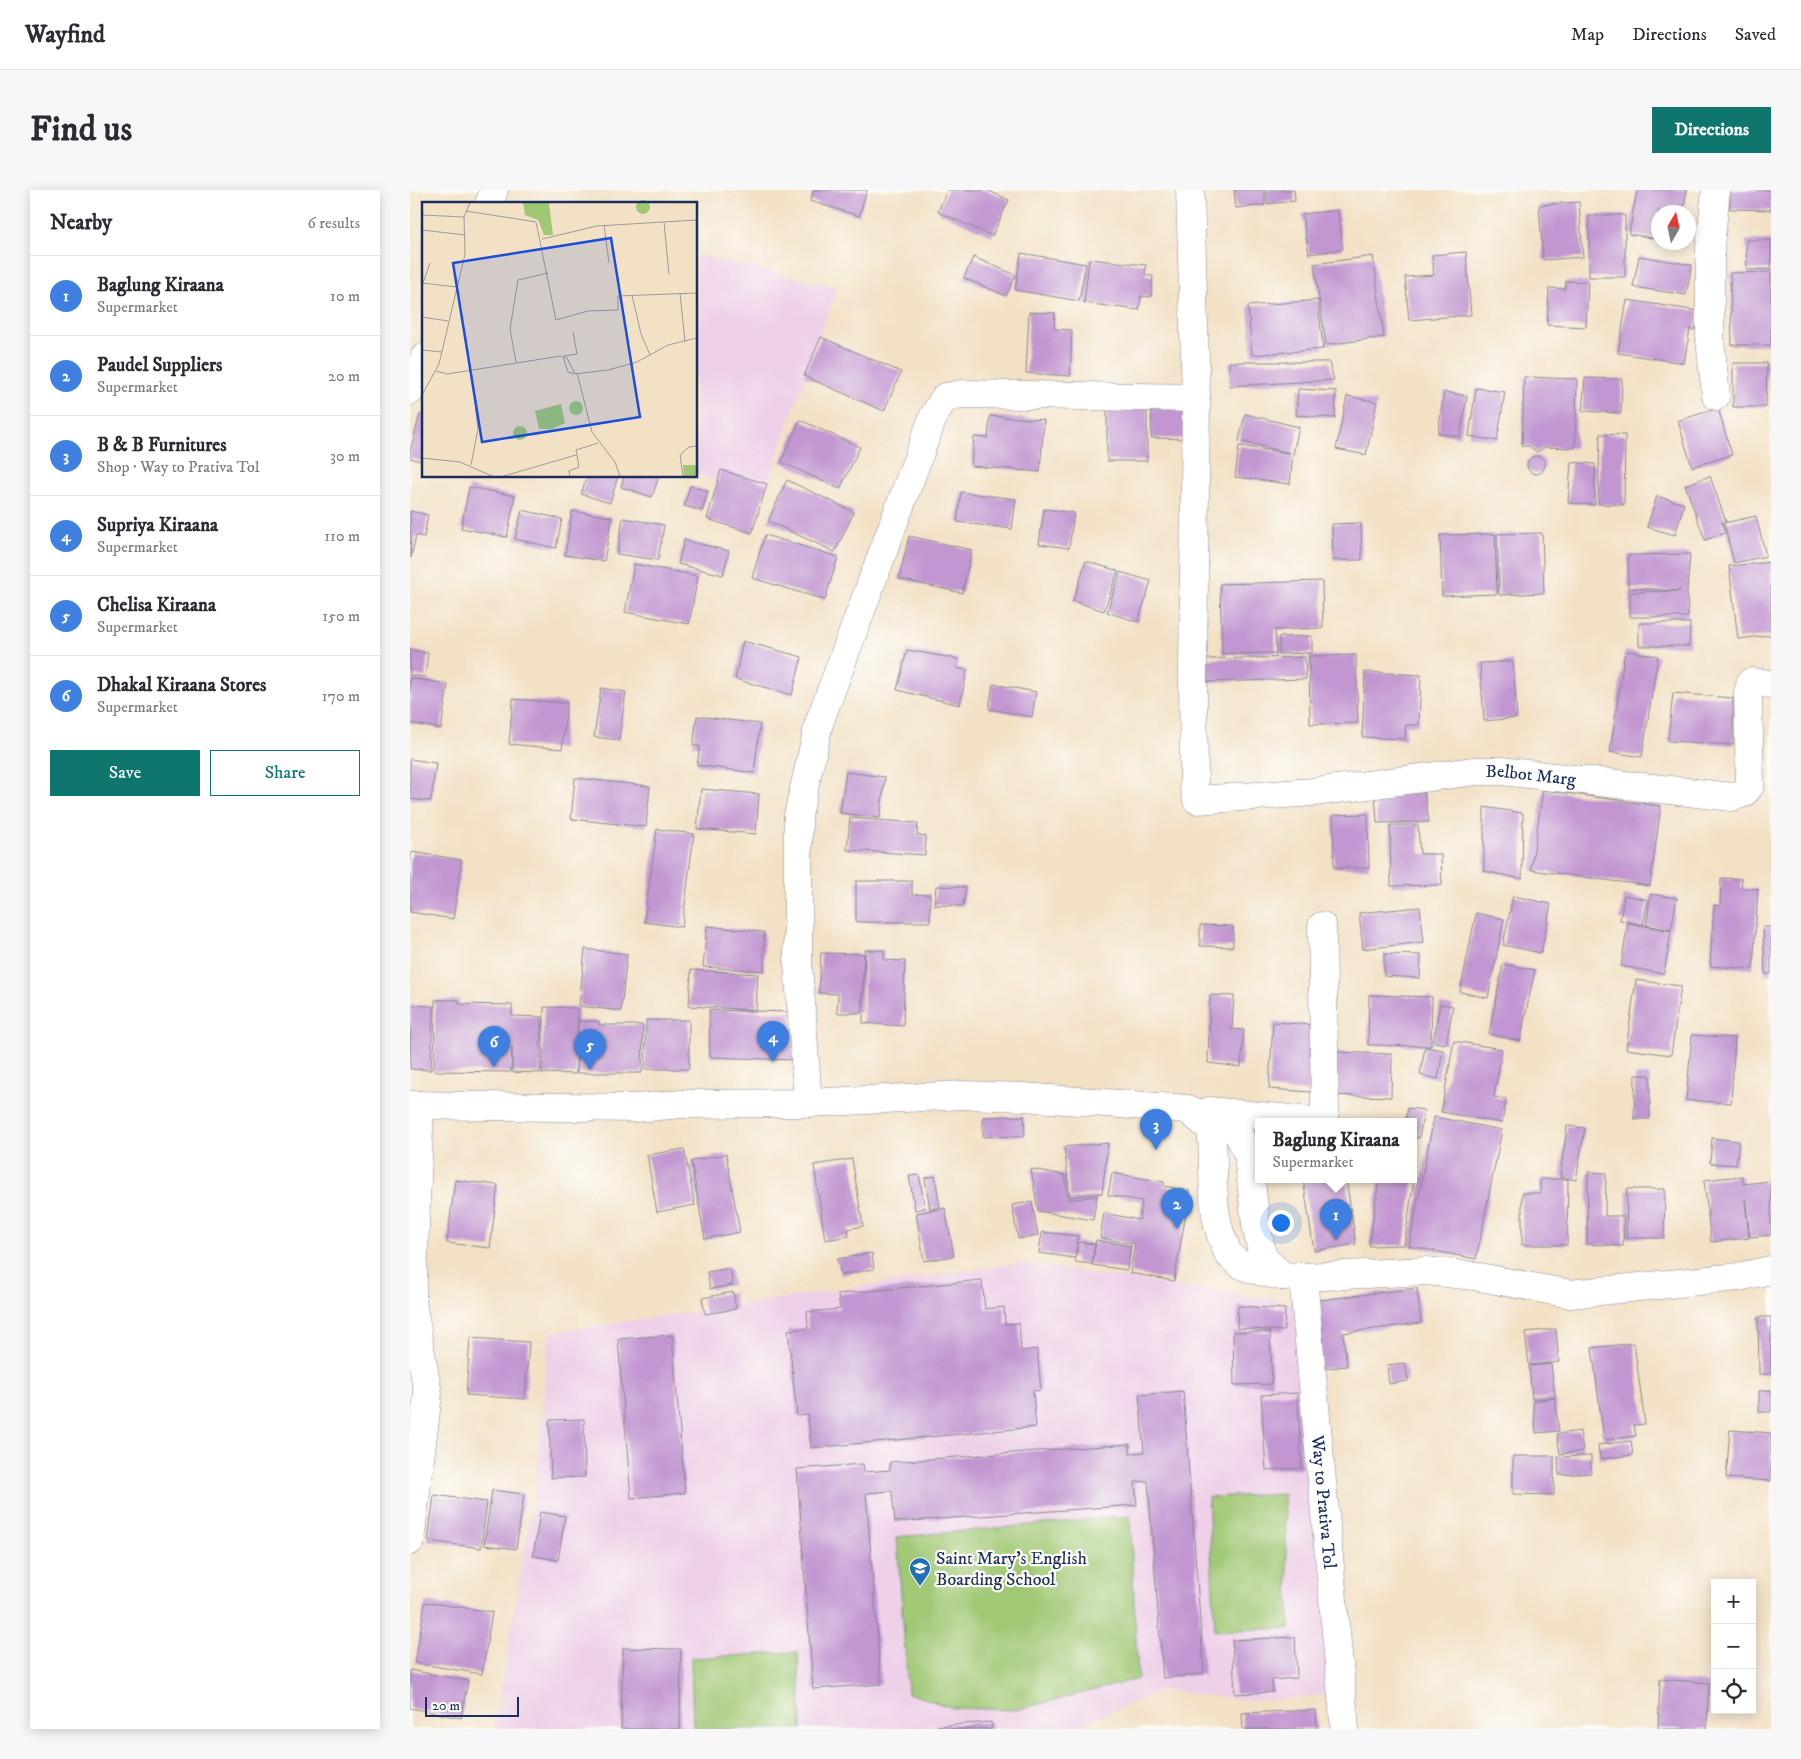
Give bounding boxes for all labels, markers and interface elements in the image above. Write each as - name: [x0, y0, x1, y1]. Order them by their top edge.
- text: Wayfind: [25, 20, 105, 50]
- text: Map: [1571, 24, 1604, 46]
- text: Directions: [1632, 24, 1707, 46]
- text: Saved: [1735, 24, 1776, 46]
- button: Directions: [1652, 107, 1771, 153]
- text: Find us: [30, 108, 132, 152]
- inset map: [422, 202, 698, 478]
- north arrow: [1651, 205, 1696, 250]
- text: Nearby: [50, 210, 112, 236]
- text: 6 results: [307, 213, 360, 233]
- text: Baglung Kiraana: [97, 274, 224, 297]
- text: 1: [63, 286, 69, 306]
- text: 10 m: [330, 286, 360, 306]
- text: Supermarket: [97, 297, 178, 317]
- text: Paudel Suppliers: [97, 354, 222, 377]
- text: 2: [62, 366, 70, 386]
- text: 20 m: [328, 366, 360, 386]
- text: Supermarket: [97, 377, 178, 397]
- text: B & B Furnitures: [97, 434, 227, 457]
- text: 3: [63, 446, 69, 466]
- text: 30 m: [330, 446, 360, 466]
- text: Shop · Way to Prativa Tol: [97, 457, 260, 477]
- text: Supriya Kiraana: [97, 514, 218, 537]
- text: 4: [61, 526, 71, 546]
- text: 110 m: [324, 526, 360, 546]
- text: Supermarket: [97, 537, 178, 557]
- text: Chelisa Kiraana: [97, 594, 216, 617]
- text: 5: [62, 606, 70, 626]
- text: 150 m: [322, 606, 360, 626]
- text: Supermarket: [97, 617, 178, 637]
- text: Dhakal Kiraana Stores: [97, 674, 266, 697]
- text: 6: [62, 686, 70, 706]
- text: 170 m: [322, 686, 360, 706]
- text: Supermarket: [97, 697, 178, 717]
- button: Save: [50, 750, 200, 796]
- button: Share: [210, 750, 360, 796]
- street label: Belbot Marg: [1486, 761, 1577, 791]
- pin: 4: [757, 1021, 789, 1062]
- pin: 6: [478, 1026, 510, 1067]
- pin: 5: [574, 1029, 606, 1070]
- pin: 3: [1140, 1109, 1172, 1150]
- popup: [1255, 1118, 1417, 1183]
- text: Baglung Kiraana: [1273, 1129, 1399, 1152]
- text: Supermarket: [1273, 1152, 1354, 1172]
- pin: 2: [1161, 1188, 1193, 1229]
- pin: 1: [1320, 1199, 1352, 1240]
- your location: [1268, 1210, 1294, 1236]
- street label: Way to Prativa Tol: [1306, 1433, 1340, 1571]
- place label: Saint Mary's English Boarding School: [936, 1548, 1087, 1591]
- school or university icon: Saint Mary's English Boarding School: [908, 1556, 932, 1587]
- map controls: [1711, 1579, 1756, 1714]
- button: +: [1711, 1579, 1756, 1624]
- button: −: [1711, 1624, 1756, 1669]
- button: locate: [1711, 1669, 1756, 1714]
- scale bar: [425, 1694, 519, 1717]
- text: 20 m: [432, 1697, 460, 1715]

